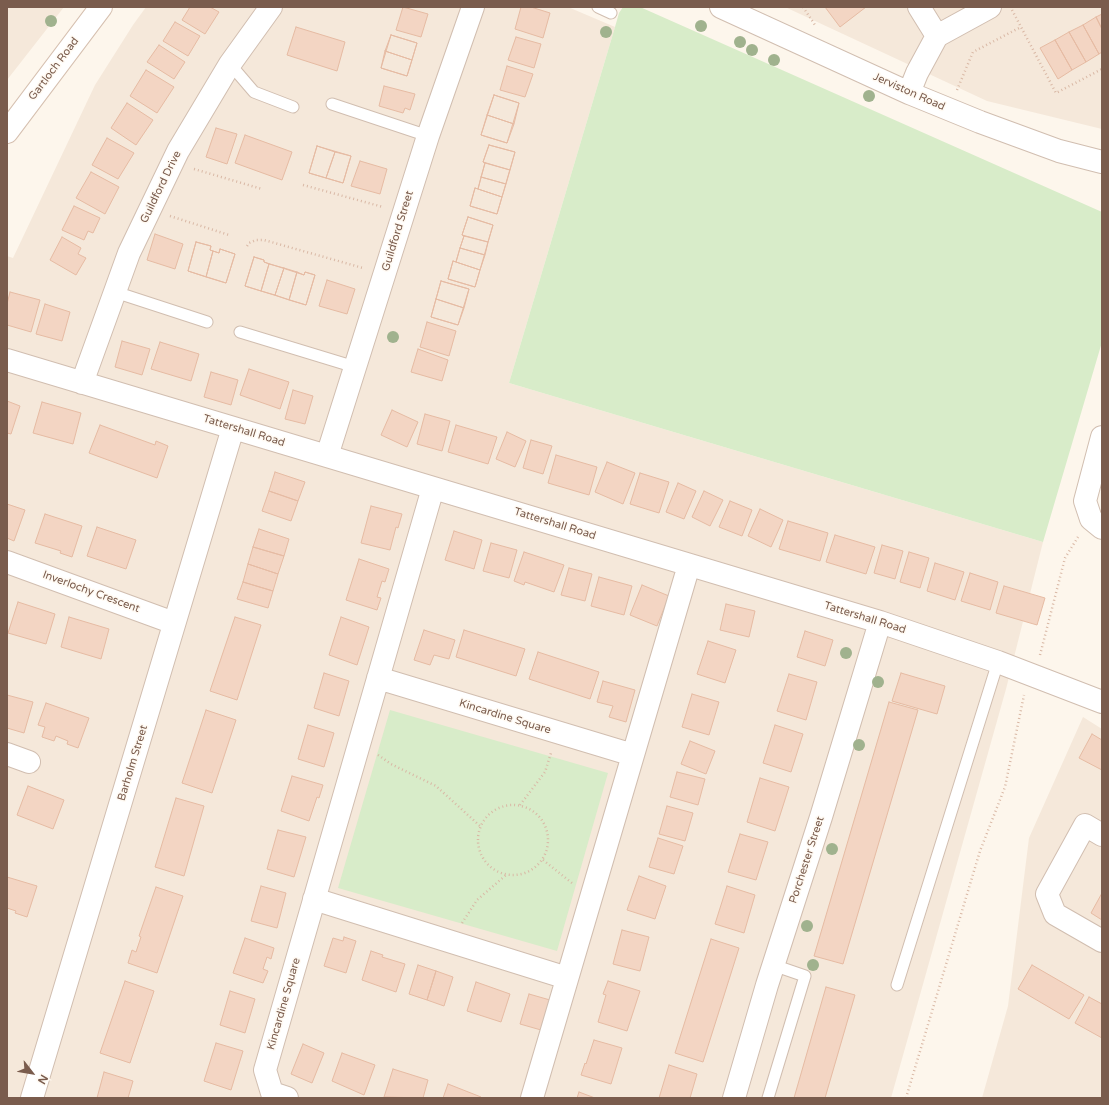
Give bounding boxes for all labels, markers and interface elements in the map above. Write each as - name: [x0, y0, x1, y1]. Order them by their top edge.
- street label: Gartloch Road: [26, 35, 82, 103]
- street label: Jerviston Road: [871, 70, 947, 114]
- street label: Guildford Drive: [138, 149, 184, 225]
- street label: Guildford Street: [380, 189, 416, 273]
- street label: Tattershall Road: [202, 412, 286, 450]
- street label: Tattershall Road: [513, 505, 597, 543]
- street label: Inverlochy Crescent: [41, 568, 141, 616]
- street label: Tattershall Road: [823, 599, 907, 637]
- street label: Kincardine Square: [458, 697, 552, 737]
- street label: Barholm Street: [115, 724, 151, 802]
- street label: Porchester Street: [787, 815, 827, 905]
- street label: Kincardine Square: [265, 956, 303, 1052]
- north arrow: [12, 1053, 52, 1093]
- text: N: [35, 1072, 51, 1087]

